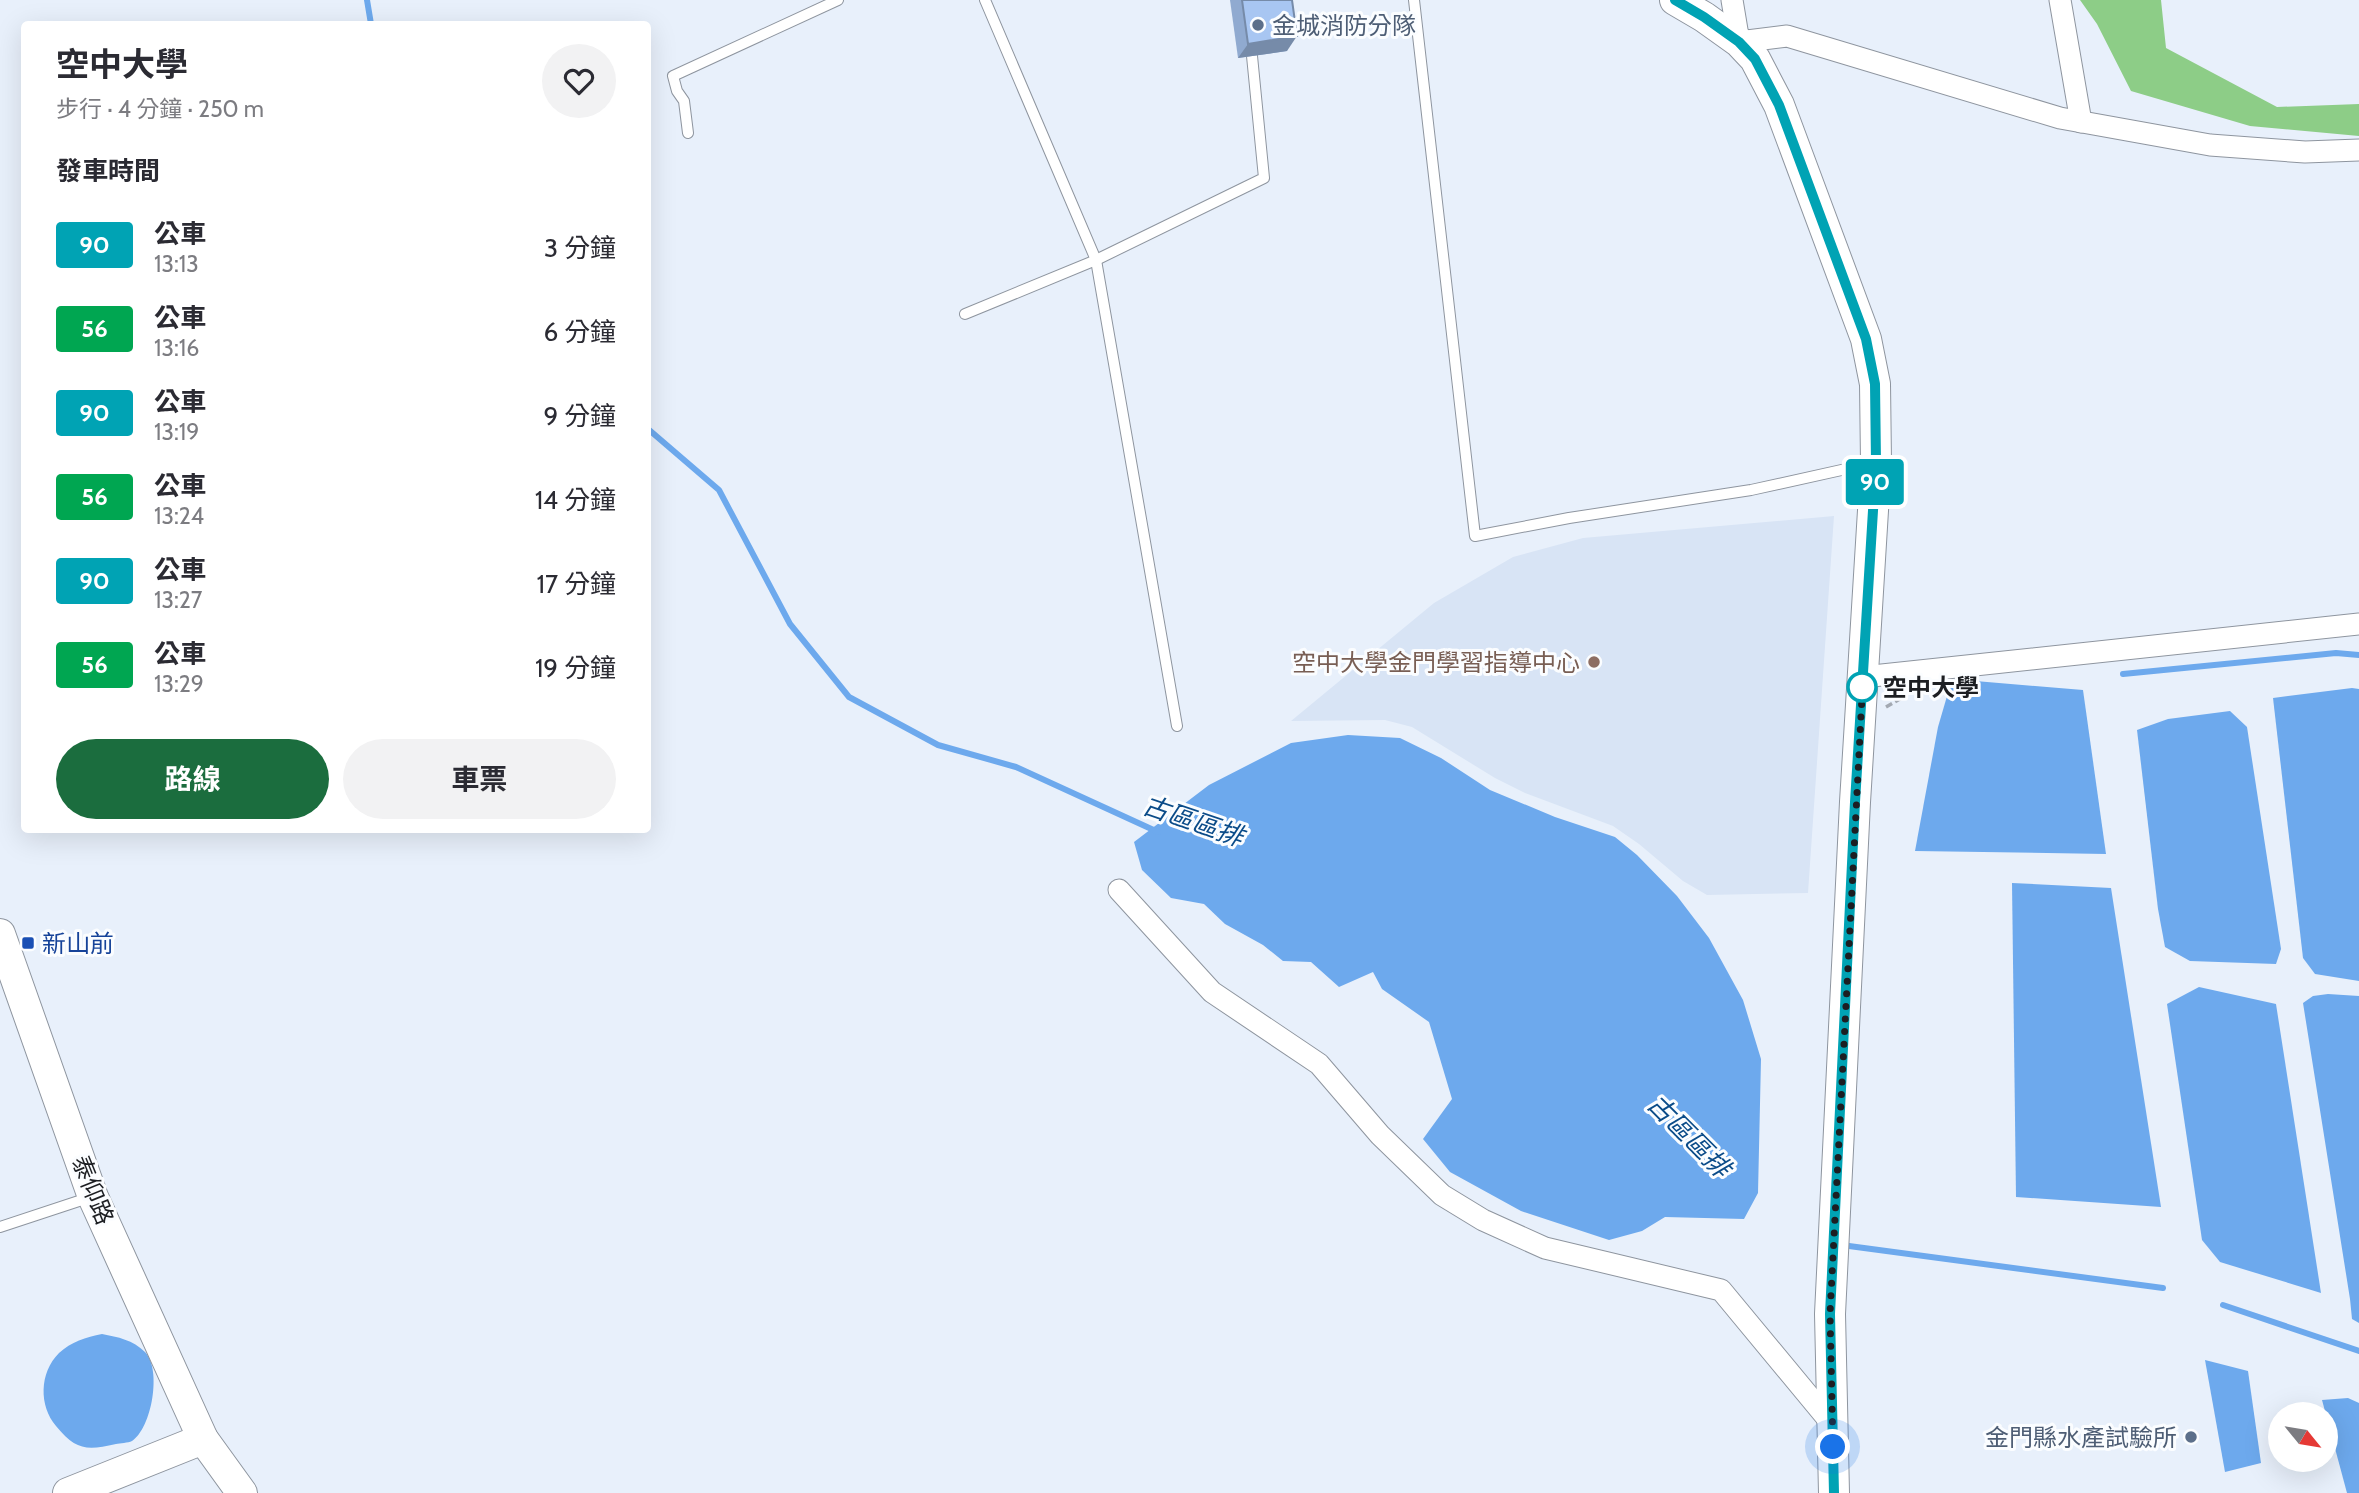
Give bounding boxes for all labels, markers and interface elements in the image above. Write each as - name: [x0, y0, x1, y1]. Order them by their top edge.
- place label: 金城消防分隊: [1272, 11, 1416, 40]
- marker: 金城消防分隊: [1250, 17, 1266, 33]
- text: 空中大學: [56, 44, 188, 84]
- button: heart: [542, 44, 616, 118]
- text: 步行 · 4 分鐘 · 250 m: [56, 95, 264, 123]
- text: 發車時間: [56, 155, 160, 187]
- text: 公車: [154, 218, 206, 250]
- text: 90: [79, 230, 110, 259]
- text: 3 分鐘: [544, 232, 616, 264]
- text: 13:13: [154, 250, 199, 278]
- text: 公車: [154, 302, 206, 334]
- text: 56: [81, 314, 108, 343]
- text: 6 分鐘: [543, 316, 616, 348]
- text: 13:16: [154, 334, 199, 362]
- text: 公車: [154, 386, 206, 418]
- text: 90: [79, 398, 110, 427]
- text: 9 分鐘: [543, 400, 616, 432]
- text: 13:19: [154, 418, 199, 446]
- line badge: 90: [1843, 459, 1906, 505]
- text: 90: [1860, 467, 1890, 496]
- text: 公車: [154, 470, 206, 502]
- text: 56: [81, 482, 108, 511]
- text: 14 分鐘: [535, 484, 616, 516]
- text: 13:24: [154, 502, 204, 530]
- text: 公車: [154, 554, 206, 586]
- text: 90: [79, 566, 110, 595]
- text: 17 分鐘: [537, 568, 616, 600]
- text: 13:27: [154, 586, 202, 614]
- text: 公車: [154, 638, 206, 670]
- place label: 空中大學金門學習指導中心: [1292, 648, 1580, 677]
- text: 56: [81, 650, 108, 679]
- text: 19 分鐘: [535, 652, 616, 684]
- marker: 空中大學金門學習指導中心: [1586, 654, 1602, 670]
- text: 13:29: [154, 670, 204, 698]
- marker: 空中大學: [1847, 672, 1877, 702]
- place label: 空中大學: [1883, 673, 1979, 702]
- button: 路線: [56, 739, 329, 819]
- button: 車票: [343, 739, 616, 819]
- water label: 古區區排: [1139, 789, 1250, 854]
- place label: 新山前: [42, 929, 114, 958]
- marker: 新山前: [20, 935, 36, 951]
- water label: 古區區排: [1641, 1088, 1739, 1186]
- street label: 泰仰路: [66, 1151, 120, 1229]
- north arrow: [2268, 1402, 2338, 1472]
- map controls: [2268, 1402, 2338, 1472]
- place label: 金門縣水產試驗所: [1985, 1423, 2177, 1452]
- your location: [1815, 1429, 1850, 1464]
- marker: 金門縣水產試驗所: [2183, 1429, 2199, 1445]

